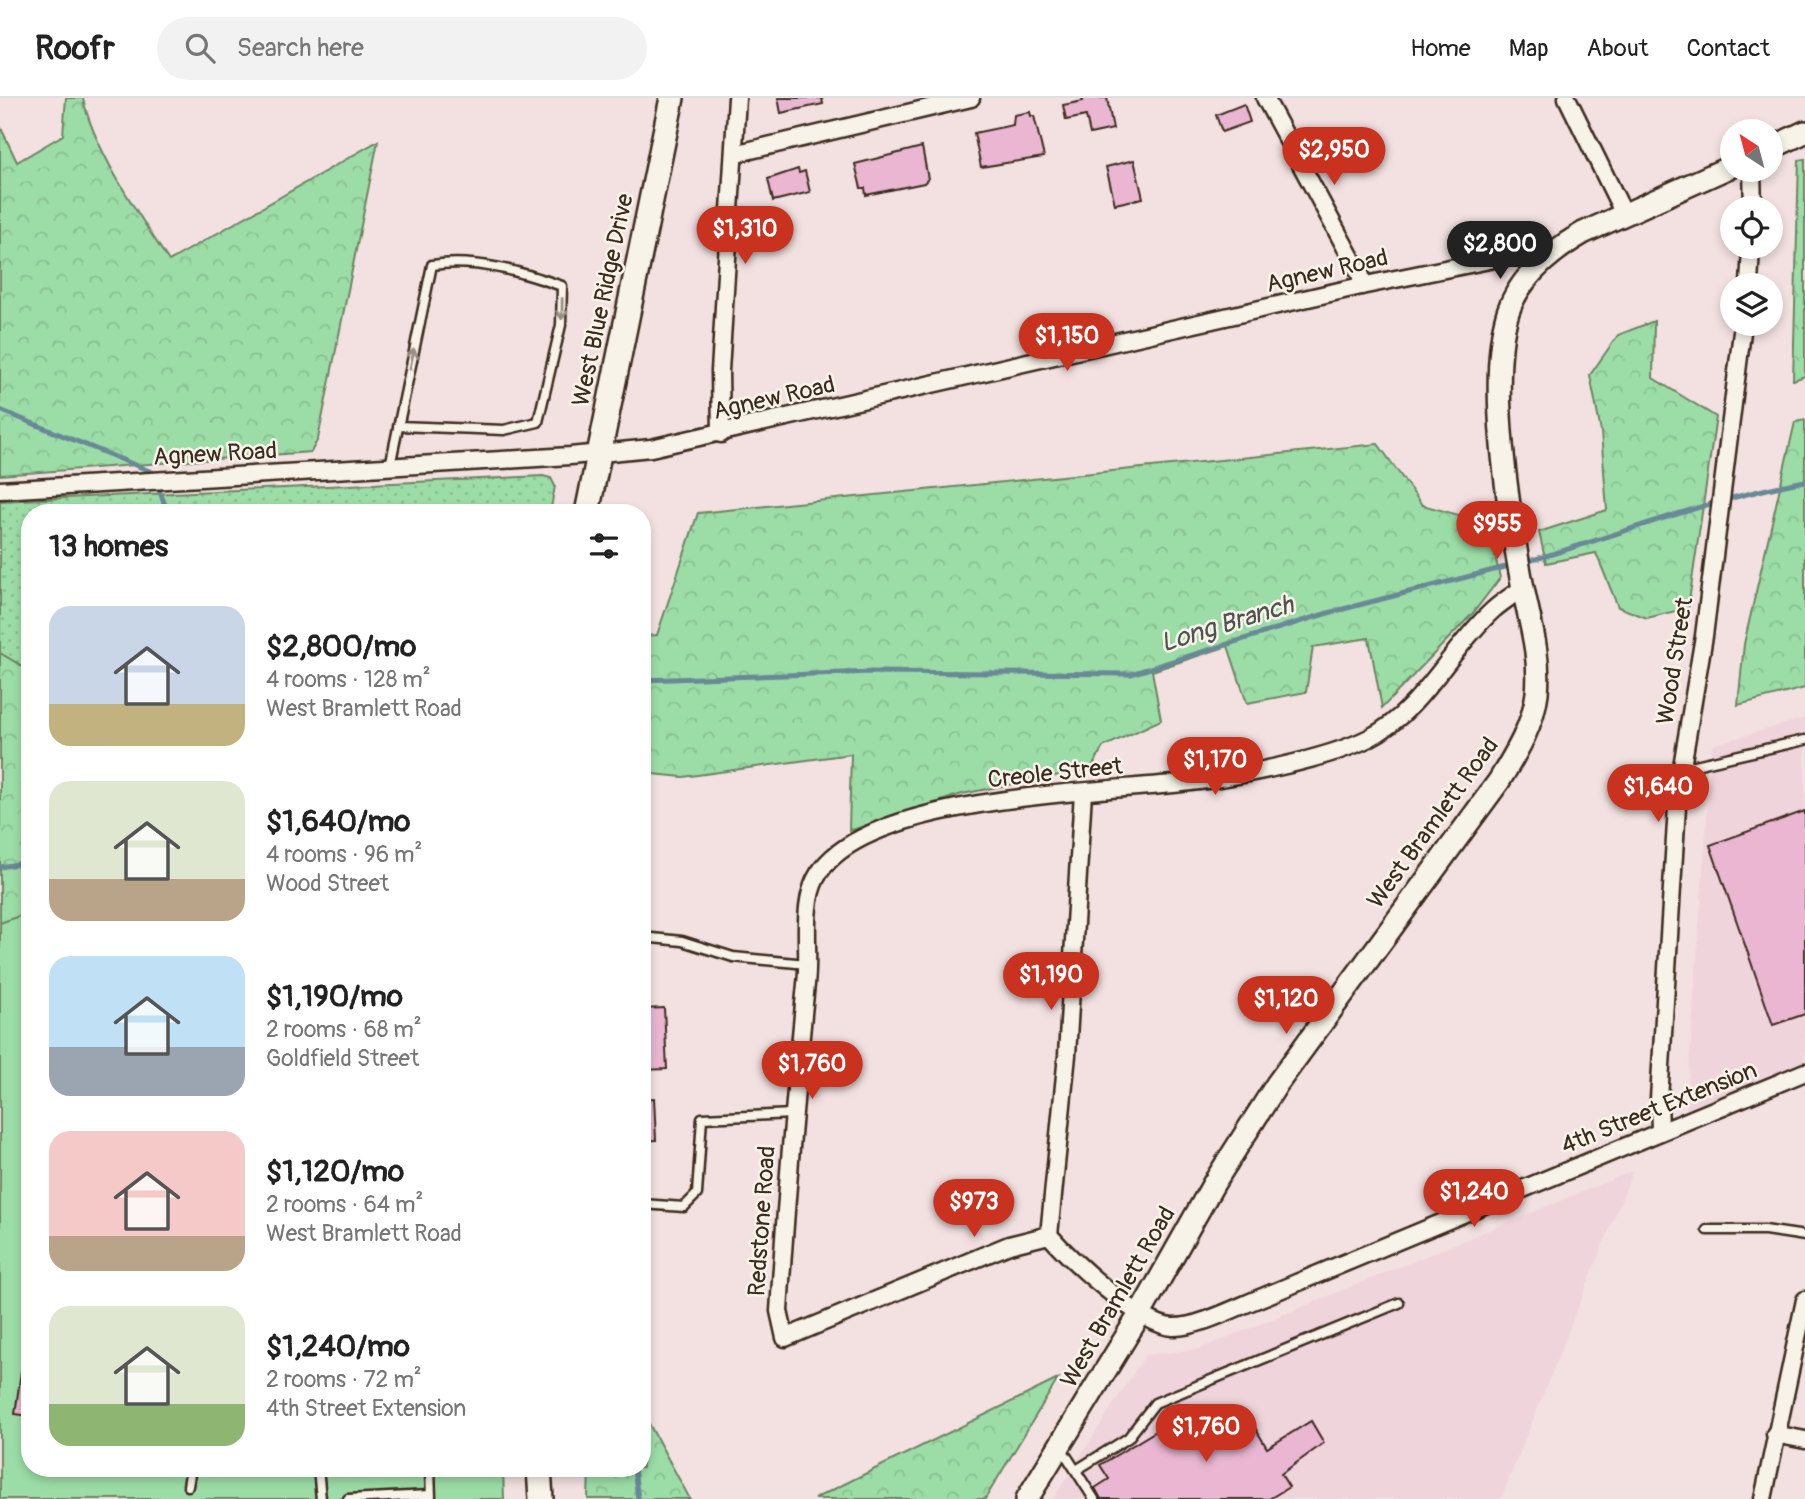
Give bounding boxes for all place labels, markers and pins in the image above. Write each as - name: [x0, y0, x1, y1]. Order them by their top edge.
- pin: $2,950: [1277, 127, 1391, 187]
- pin: $1,310: [688, 206, 802, 266]
- pin: $2,800: [1443, 222, 1557, 281]
- pin: $1,150: [1010, 314, 1124, 373]
- pin: $955: [1456, 502, 1538, 561]
- pin: $1,170: [1158, 738, 1272, 797]
- pin: $1,640: [1601, 764, 1715, 824]
- pin: $1,190: [994, 953, 1108, 1012]
- pin: $1,120: [1229, 976, 1343, 1036]
- pin: $1,760: [755, 1042, 869, 1101]
- pin: $1,240: [1417, 1170, 1531, 1229]
- pin: $973: [933, 1180, 1015, 1239]
- pin: $1,760: [1149, 1404, 1263, 1464]

